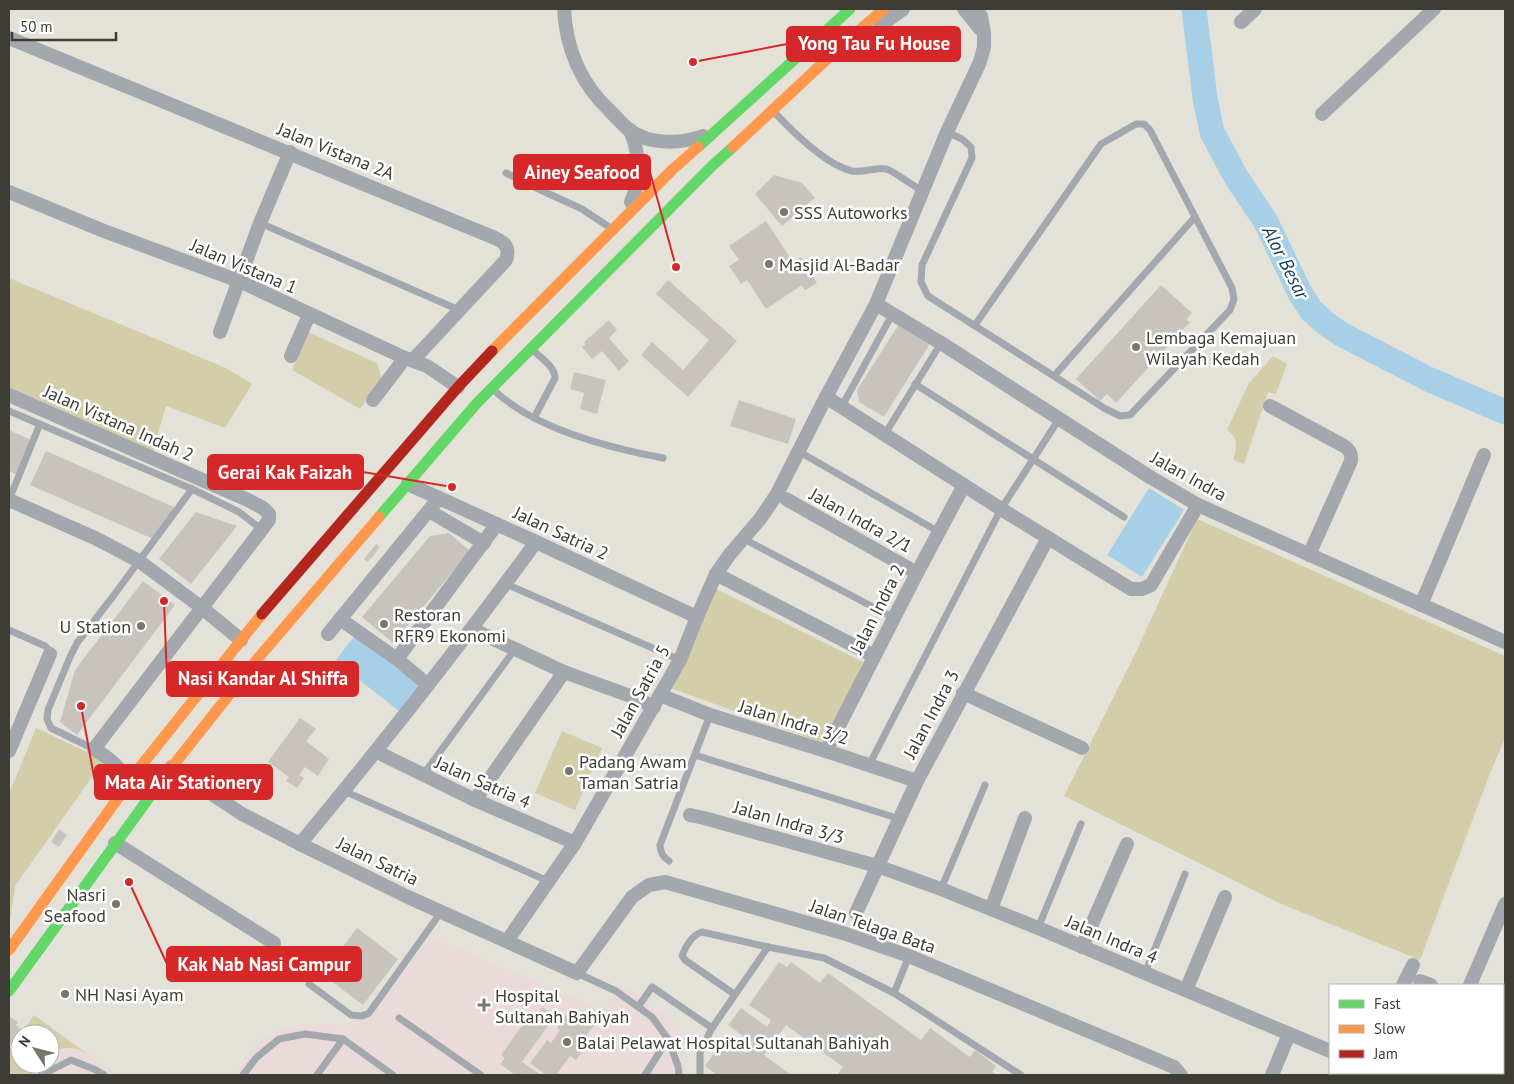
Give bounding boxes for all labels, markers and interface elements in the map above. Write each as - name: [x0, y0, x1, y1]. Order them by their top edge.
- scale bar: [12, 10, 116, 42]
- text: 50 m: [20, 17, 53, 36]
- callout: Yong Tau Fu House: [787, 27, 960, 61]
- text: Yong Tau Fu House: [797, 31, 950, 55]
- street label: Jalan Vistana 2A: [273, 117, 398, 185]
- callout: Ainey Seafood: [514, 155, 650, 189]
- text: Ainey Seafood: [524, 160, 640, 184]
- place label: SSS Autoworks: [794, 201, 908, 224]
- marker: SSS Autoworks: [778, 206, 790, 218]
- water label: Alor Besar: [1257, 221, 1315, 304]
- street label: Jalan Vistana 1: [186, 233, 301, 299]
- place label: Masjid Al-Badar: [779, 253, 900, 276]
- marker: Masjid Al-Badar: [763, 258, 775, 270]
- place label: Lembaga Kemajuan Wilayah Kedah: [1146, 326, 1296, 370]
- marker: Lembaga Kemajuan Wilayah Kedah: [1130, 341, 1142, 353]
- street label: Jalan Vistana Indah 2: [39, 379, 198, 466]
- street label: Jalan Indra: [1146, 445, 1231, 506]
- callout: Gerai Kak Faizah: [208, 455, 363, 489]
- text: Gerai Kak Faizah: [218, 460, 352, 484]
- street label: Jalan Indra 2/1: [805, 482, 916, 558]
- street label: Jalan Satria 2: [509, 501, 612, 565]
- street label: Jalan Indra 2: [844, 560, 909, 659]
- place label: Restoran RFR9 Ekonomi: [394, 603, 506, 647]
- place label: U Station: [59, 615, 131, 638]
- marker: Restoran RFR9 Ekonomi: [378, 618, 390, 630]
- marker: U Station: [135, 620, 147, 632]
- street label: Jalan Satria 5: [605, 641, 675, 742]
- callout: Nasi Kandar Al Shiffa: [167, 662, 358, 696]
- text: Nasi Kandar Al Shiffa: [178, 666, 348, 690]
- street label: Jalan Indra 3: [898, 666, 964, 763]
- street label: Jalan Indra 3/2: [735, 694, 852, 750]
- street label: Jalan Satria 4: [431, 750, 534, 813]
- place label: Padang Awam Taman Satria: [579, 750, 687, 794]
- callout: Mata Air Stationery: [95, 765, 272, 799]
- marker: Padang Awam Taman Satria: [563, 765, 575, 777]
- text: Mata Air Stationery: [105, 770, 262, 794]
- street label: Jalan Indra 3/3: [730, 795, 847, 849]
- street label: Jalan Satria: [333, 831, 422, 891]
- place label: Nasri Seafood: [44, 883, 106, 927]
- street label: Jalan Telaga Bata: [806, 893, 939, 958]
- marker: Nasri Seafood: [110, 898, 122, 910]
- street label: Jalan Indra 4: [1062, 909, 1162, 969]
- callout: Kak Nab Nasi Campur: [167, 947, 361, 981]
- text: Kak Nab Nasi Campur: [177, 952, 351, 976]
- place label: NH Nasi Ayam: [75, 983, 184, 1006]
- place label: Hospital Sultanah Bahiyah: [495, 984, 629, 1028]
- legend: [1329, 984, 1504, 1074]
- marker: NH Nasi Ayam: [59, 988, 71, 1000]
- text: Fast: [1374, 994, 1401, 1013]
- marker: Hospital Sultanah Bahiyah: [477, 998, 491, 1012]
- text: Slow: [1374, 1019, 1405, 1038]
- north arrow: [10, 1024, 60, 1074]
- place label: Balai Pelawat Hospital Sultanah Bahiyah: [577, 1031, 889, 1054]
- text: N: [14, 1032, 34, 1050]
- marker: Balai Pelawat Hospital Sultanah Bahiyah: [561, 1036, 573, 1048]
- text: Jam: [1373, 1044, 1398, 1063]

